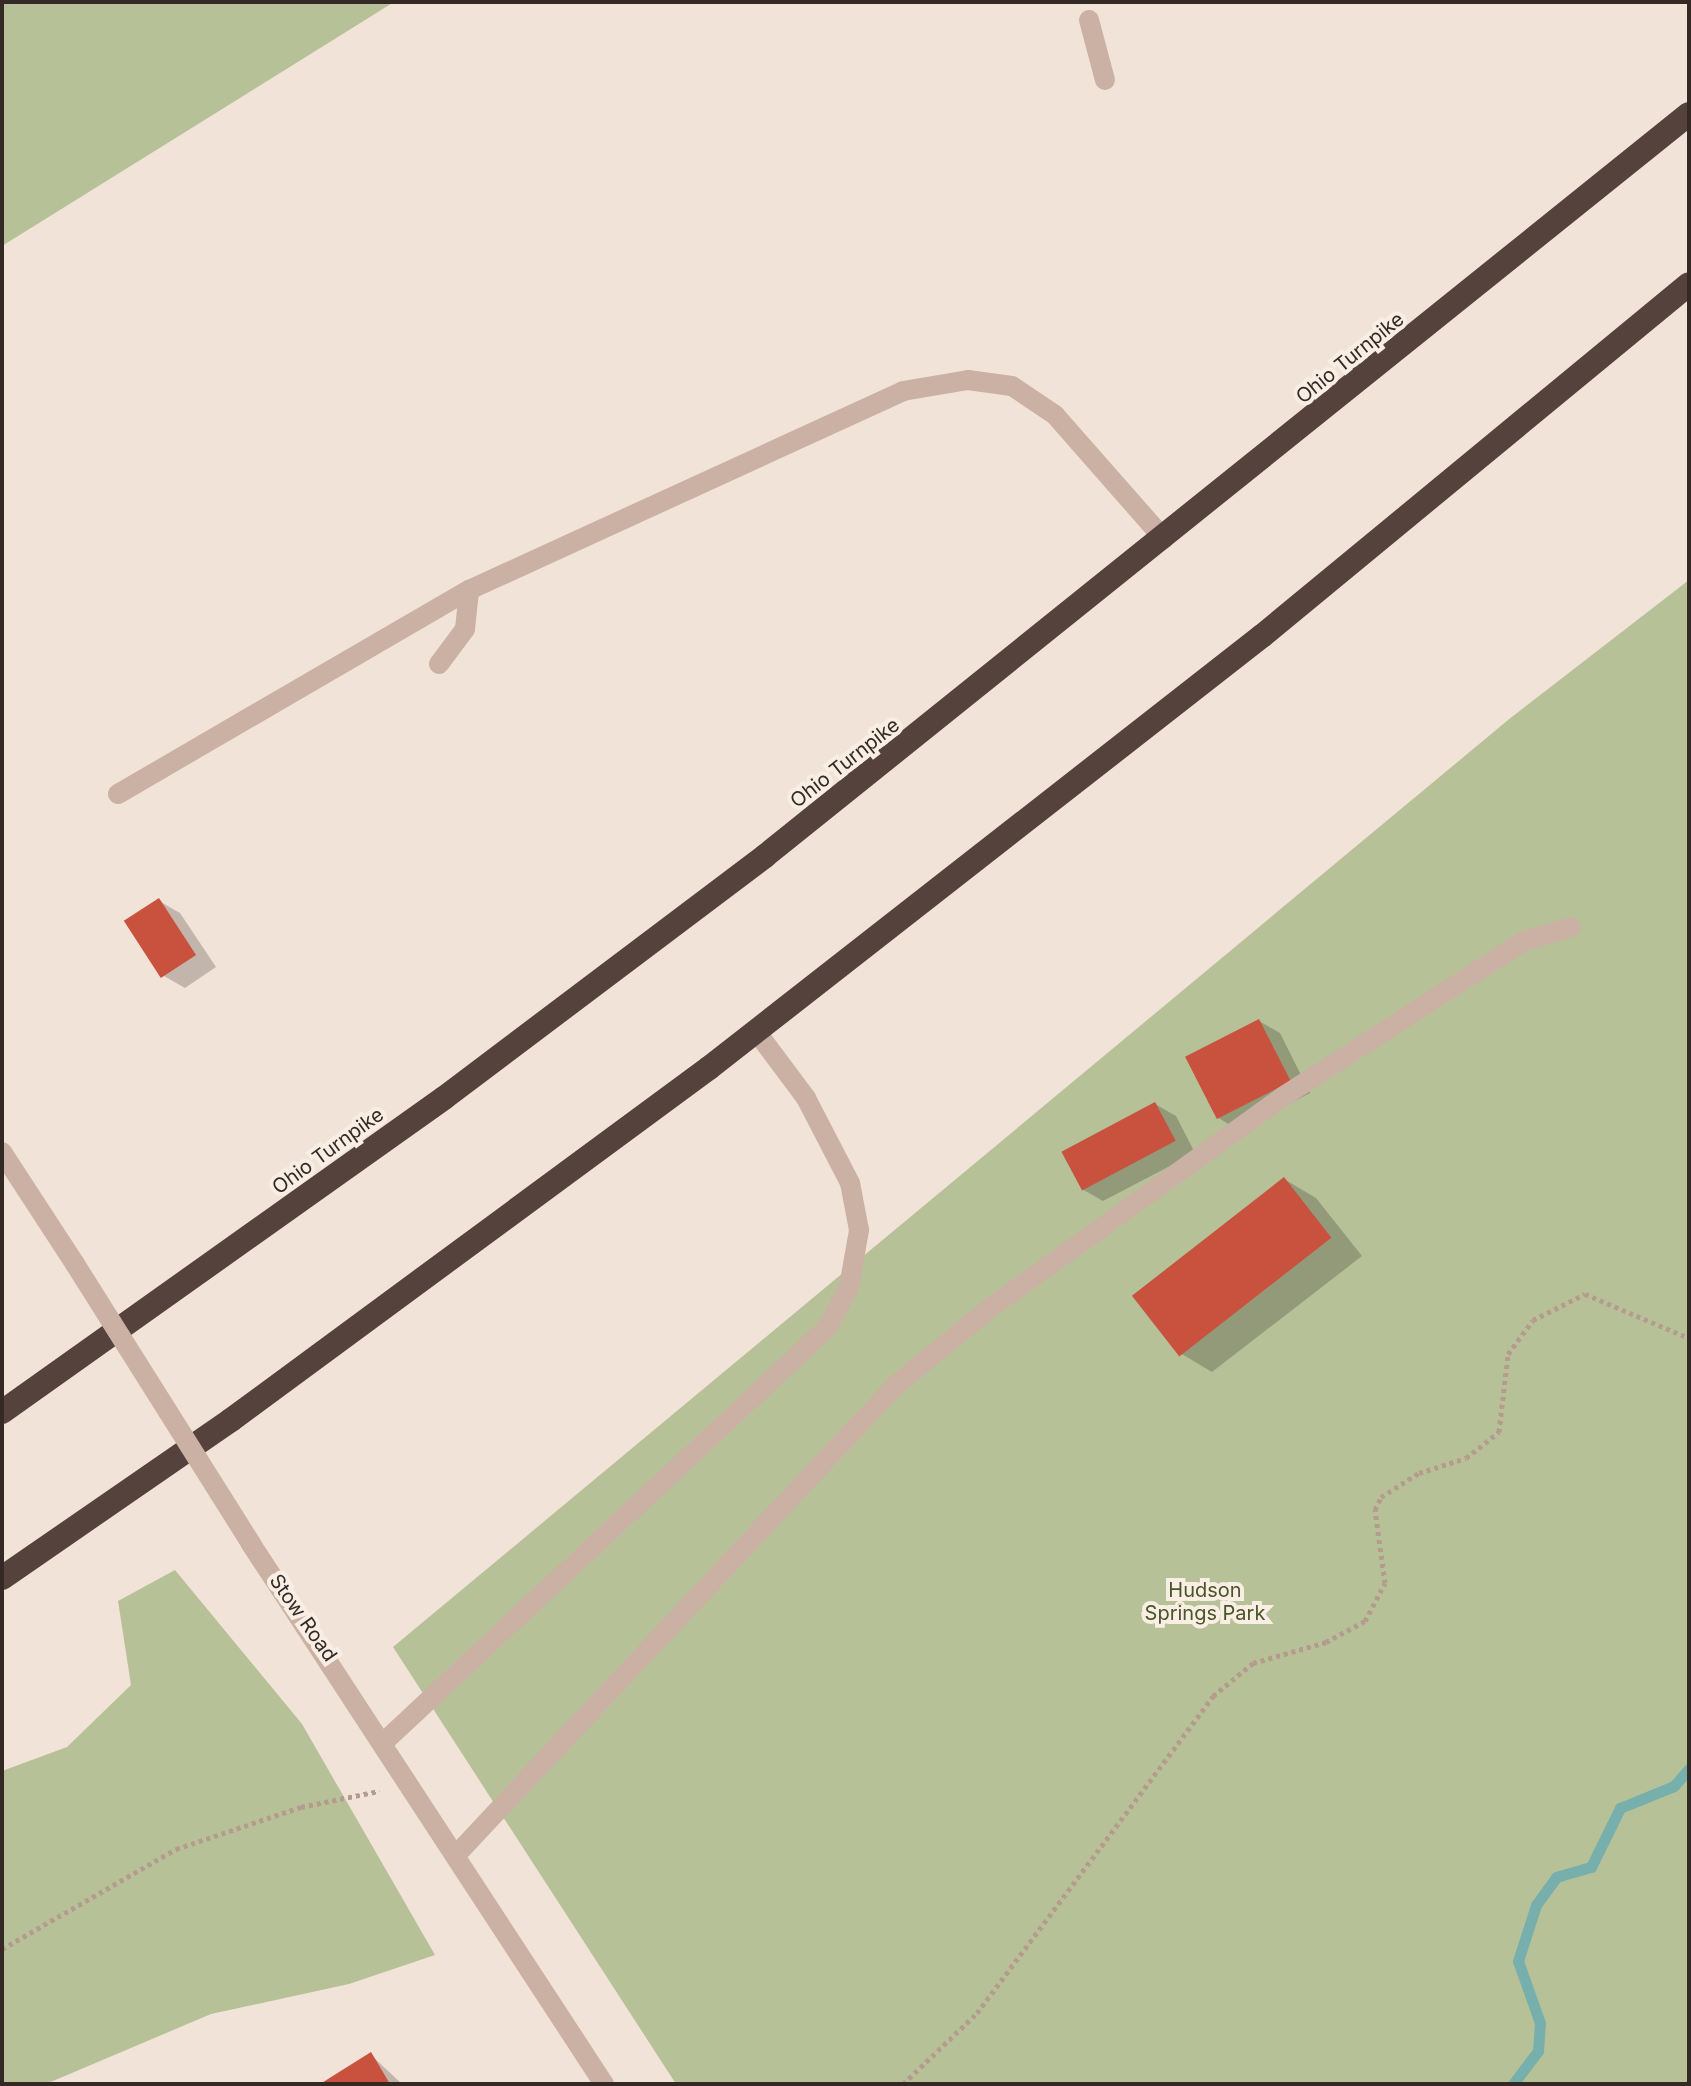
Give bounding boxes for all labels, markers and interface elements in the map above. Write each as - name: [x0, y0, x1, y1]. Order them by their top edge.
- street label: Ohio Turnpike: [1291, 307, 1409, 409]
- street label: Ohio Turnpike: [786, 713, 904, 813]
- street label: Ohio Turnpike: [268, 1103, 388, 1199]
- street label: Stow Road: [264, 1570, 342, 1666]
- park label: Hudson Springs Park: [1145, 1578, 1265, 1625]

